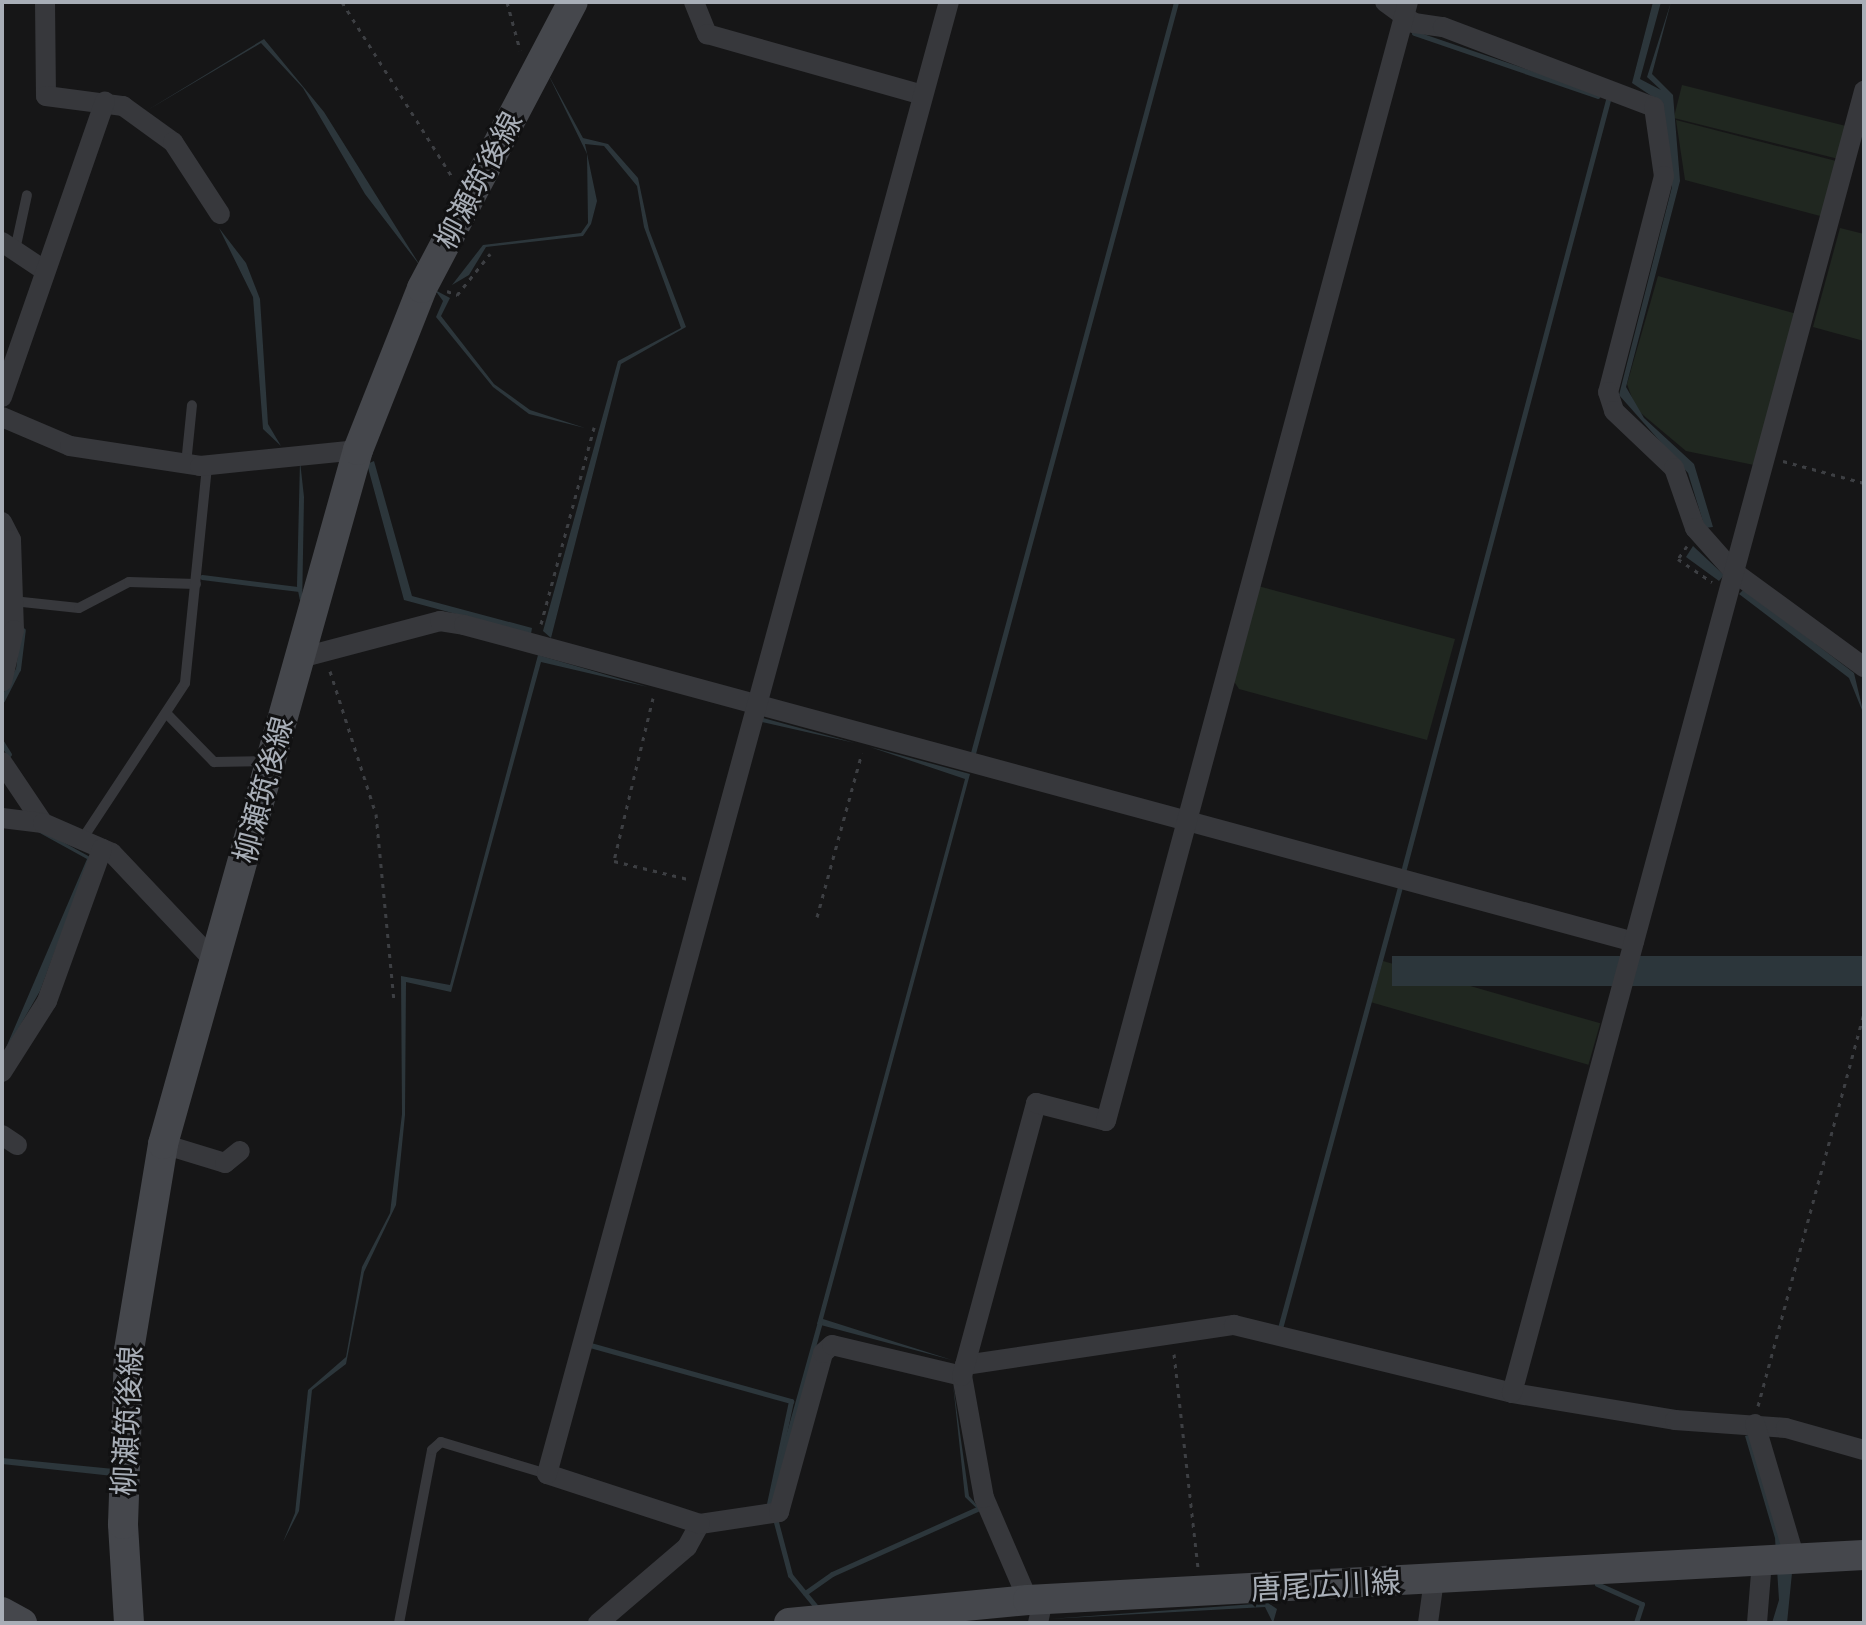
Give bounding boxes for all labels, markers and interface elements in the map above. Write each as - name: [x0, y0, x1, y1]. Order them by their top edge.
- street label: 柳瀬筑後線: [428, 106, 530, 256]
- street label: 柳瀬筑後線: [227, 713, 301, 867]
- street label: 柳瀬筑後線: [106, 1345, 150, 1497]
- street label: 唐尾広川線: [1250, 1564, 1402, 1608]

